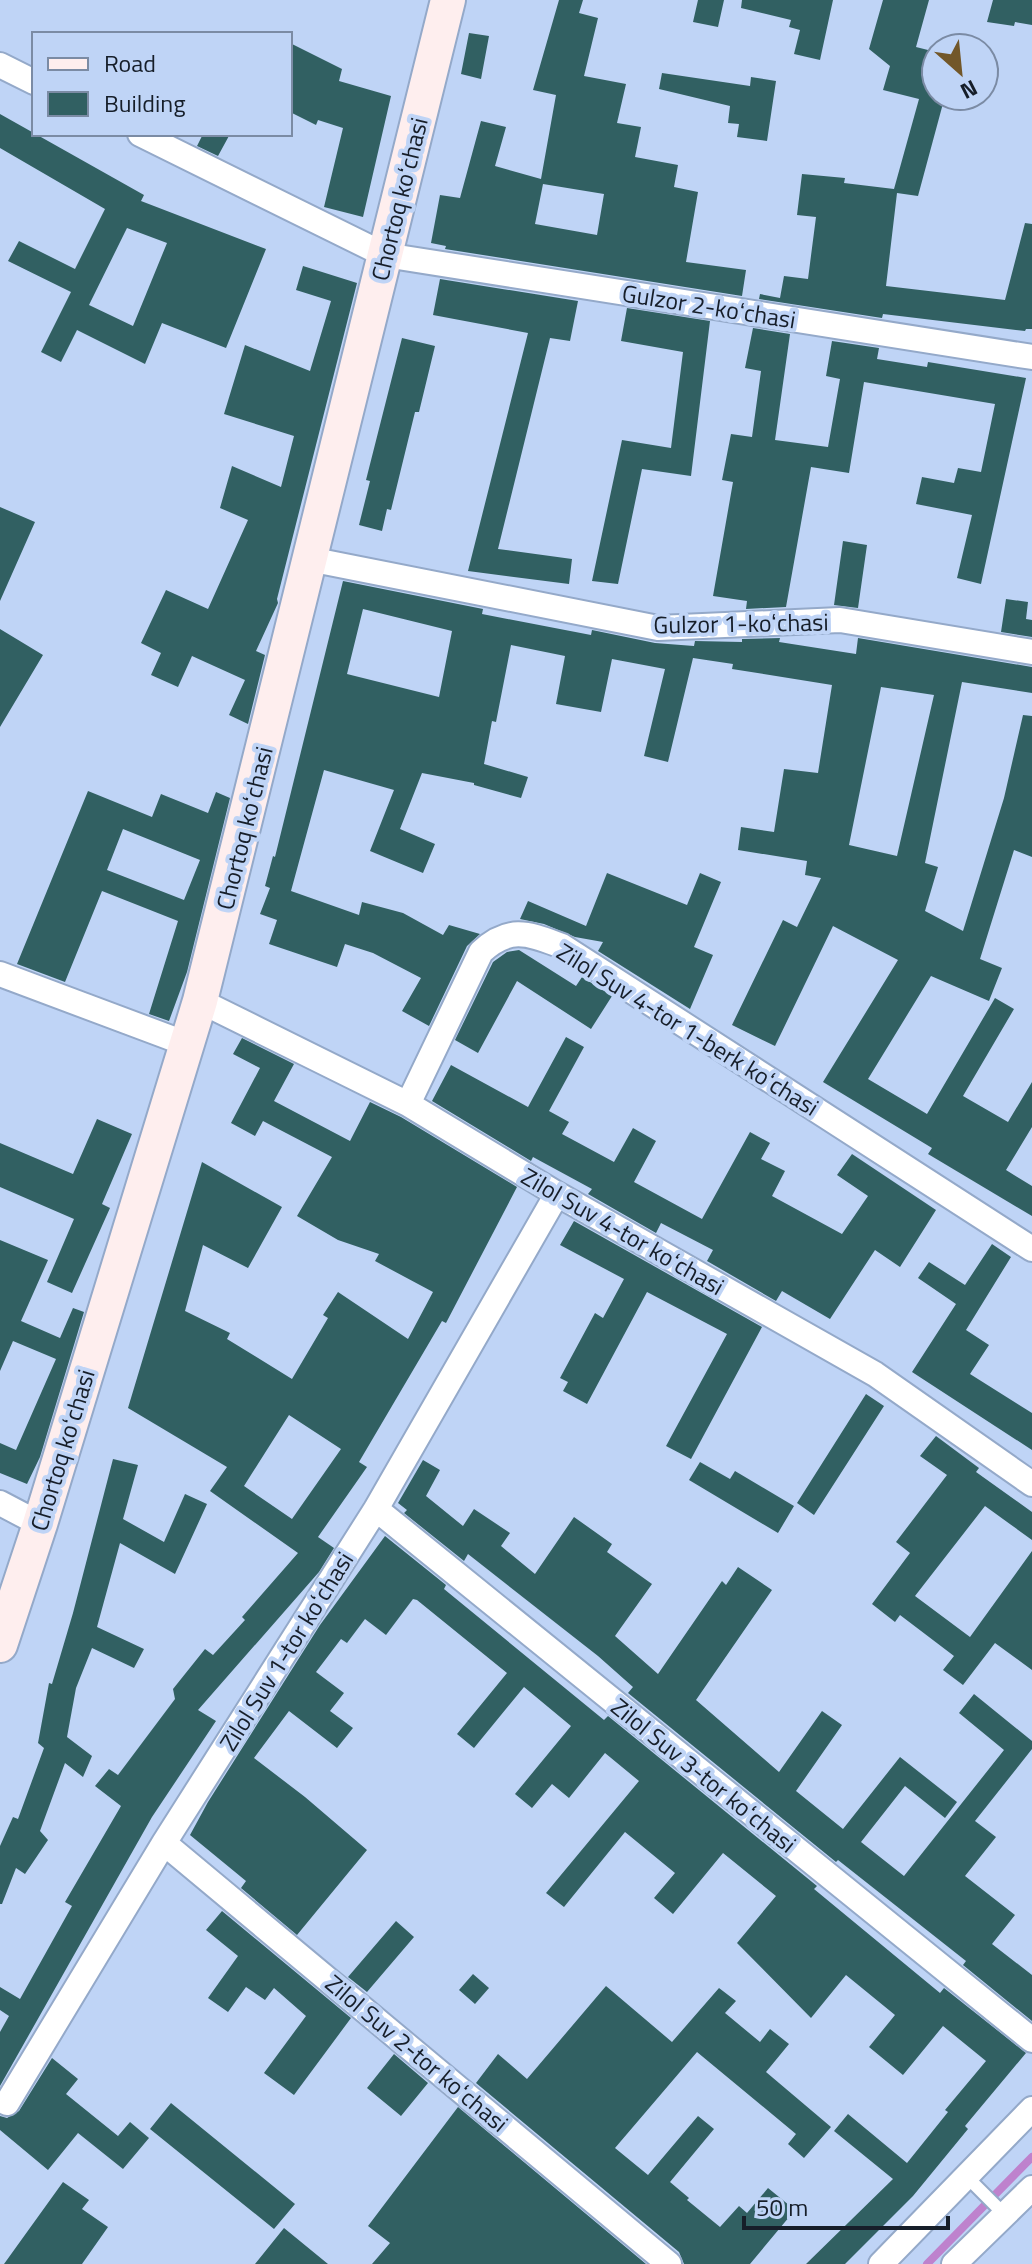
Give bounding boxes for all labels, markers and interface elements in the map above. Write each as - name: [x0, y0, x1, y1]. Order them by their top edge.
- legend: [32, 32, 292, 136]
- north arrow: [920, 32, 1000, 112]
- text: Road: [104, 45, 156, 81]
- text: N: [955, 71, 984, 108]
- text: Building: [104, 85, 186, 121]
- street label: Chortoq koʻchasi: [361, 114, 437, 284]
- street label: Gulzor 2-koʻchasi: [620, 275, 798, 337]
- street label: Gulzor 1-koʻchasi: [653, 603, 829, 643]
- street label: Chortoq koʻchasi: [206, 743, 282, 913]
- street label: Zilol Suv 4-tor 1-berk koʻchasi: [550, 934, 826, 1124]
- street label: Zilol Suv 4-tor koʻchasi: [515, 1158, 731, 1304]
- street label: Chortoq koʻchasi: [20, 1365, 104, 1535]
- street label: Zilol Suv 1-tor koʻchasi: [210, 1544, 362, 1758]
- street label: Zilol Suv 3-tor koʻchasi: [604, 1689, 804, 1861]
- street label: Zilol Suv 2-tor koʻchasi: [318, 1966, 516, 2140]
- scale bar: [744, 2180, 948, 2230]
- text: 50 m: [756, 2189, 808, 2225]

